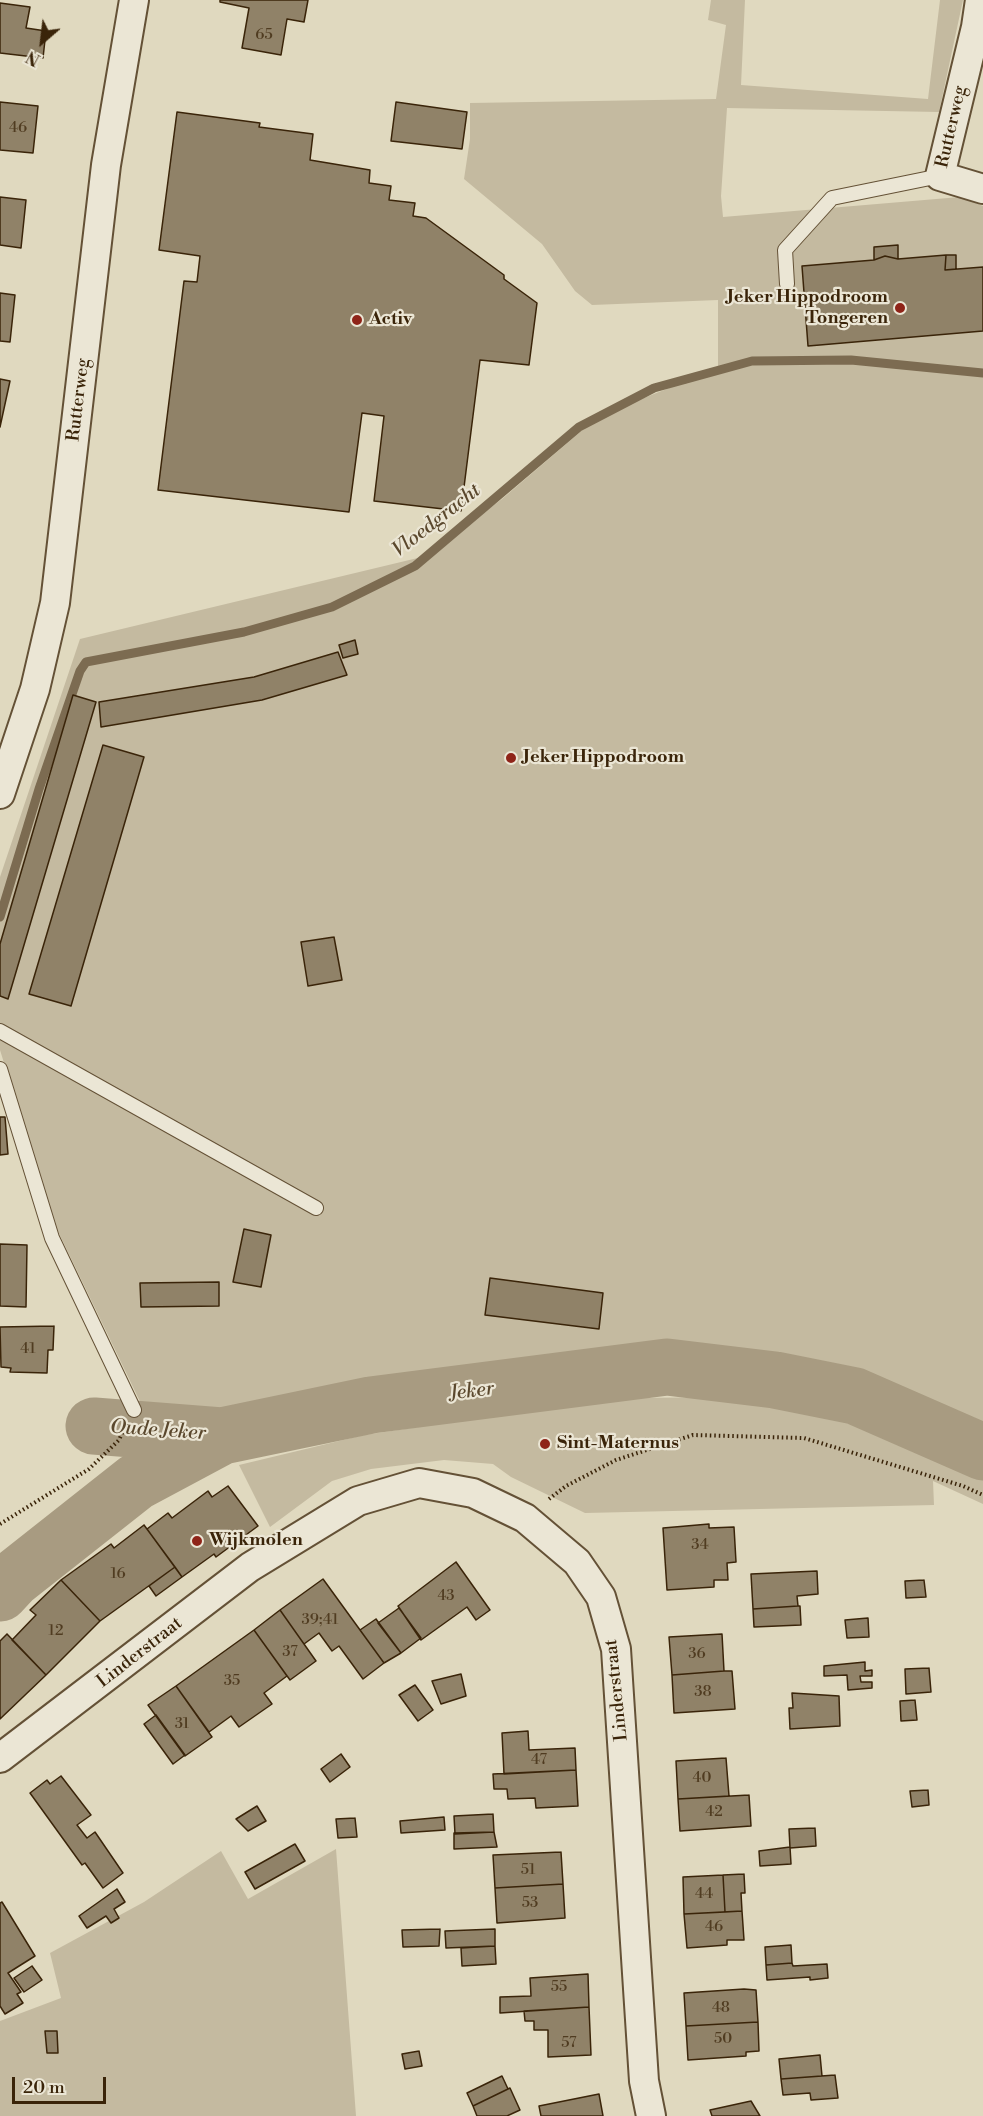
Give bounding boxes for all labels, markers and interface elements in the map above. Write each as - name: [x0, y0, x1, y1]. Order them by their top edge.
- north arrow: [12, 12, 72, 72]
- house number: 65: [255, 26, 273, 44]
- text: N: [23, 46, 44, 70]
- street label: Rutterweg: [932, 84, 972, 170]
- house number: 46: [9, 119, 27, 137]
- place label: Jeker Hippodroom Tongeren: [727, 287, 888, 330]
- marker: Jeker Hippodroom Tongeren: [893, 301, 907, 315]
- place label: Activ: [369, 309, 412, 331]
- marker: Activ: [350, 313, 364, 327]
- street label: Rutterweg: [63, 357, 95, 443]
- water label: Vloedgracht: [388, 479, 486, 563]
- place label: Jeker Hippodroom: [523, 747, 684, 769]
- marker: Jeker Hippodroom: [504, 751, 518, 765]
- house number: 41: [20, 1340, 36, 1358]
- water label: Jeker: [448, 1377, 496, 1407]
- water label: Oude Jeker: [109, 1416, 207, 1446]
- place label: Sint-Maternus: [557, 1433, 679, 1455]
- marker: Sint-Maternus: [538, 1437, 552, 1451]
- place label: Wijkmolen: [209, 1530, 303, 1552]
- marker: Wijkmolen: [190, 1534, 204, 1548]
- house number: 34: [691, 1536, 709, 1554]
- house number: 16: [110, 1565, 126, 1583]
- house number: 43: [437, 1587, 455, 1605]
- house number: 39;41: [302, 1611, 338, 1629]
- street label: Linderstraat: [93, 1613, 187, 1693]
- house number: 12: [48, 1622, 64, 1640]
- street label: Linderstraat: [601, 1638, 633, 1742]
- house number: 37: [282, 1643, 298, 1661]
- house number: 36: [688, 1645, 706, 1663]
- house number: 35: [224, 1672, 240, 1690]
- house number: 38: [694, 1683, 712, 1701]
- house number: 31: [175, 1715, 189, 1733]
- house number: 47: [531, 1751, 547, 1769]
- house number: 40: [693, 1769, 711, 1787]
- house number: 42: [705, 1803, 723, 1821]
- house number: 51: [521, 1861, 535, 1879]
- house number: 44: [695, 1885, 713, 1903]
- house number: 53: [522, 1894, 538, 1912]
- house number: 46: [705, 1918, 723, 1936]
- house number: 55: [551, 1978, 567, 1996]
- house number: 48: [712, 1999, 730, 2017]
- house number: 50: [714, 2030, 732, 2048]
- house number: 57: [561, 2034, 577, 2052]
- scale bar: [15, 2065, 110, 2103]
- text: 20 m: [23, 2076, 65, 2099]

